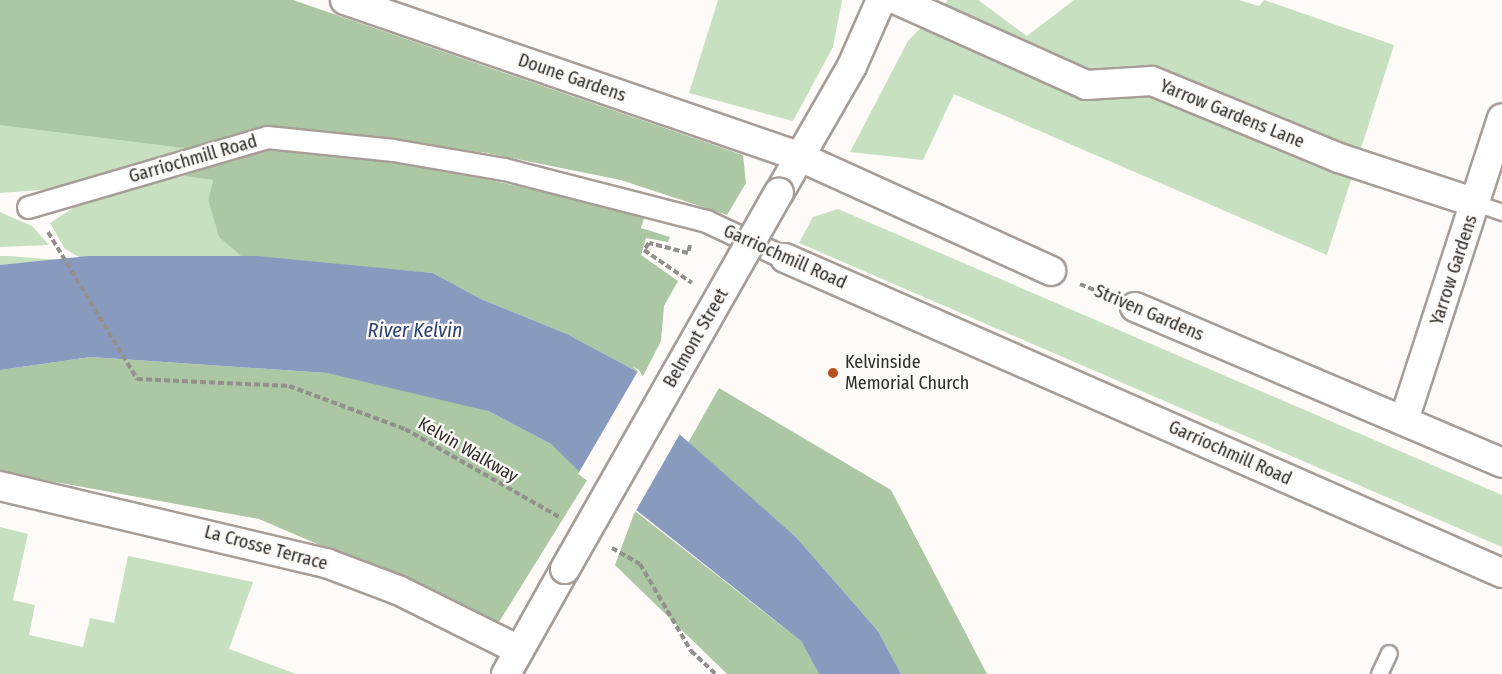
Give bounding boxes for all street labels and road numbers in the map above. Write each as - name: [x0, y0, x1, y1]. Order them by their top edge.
- street label: Doune Gardens: [515, 49, 629, 107]
- street label: Yarrow Gardens Lane: [1157, 75, 1307, 153]
- street label: Garriochmill Road: [126, 130, 260, 188]
- street label: Yarrow Gardens: [1426, 212, 1482, 328]
- street label: Garriochmill Road: [720, 220, 850, 294]
- street label: Striven Gardens: [1091, 280, 1207, 346]
- street label: Belmont Street: [659, 285, 733, 391]
- street label: Kelvin Walkway: [414, 413, 522, 487]
- street label: Garriochmill Road: [1165, 416, 1295, 490]
- street label: La Crosse Terrace: [202, 521, 330, 575]

